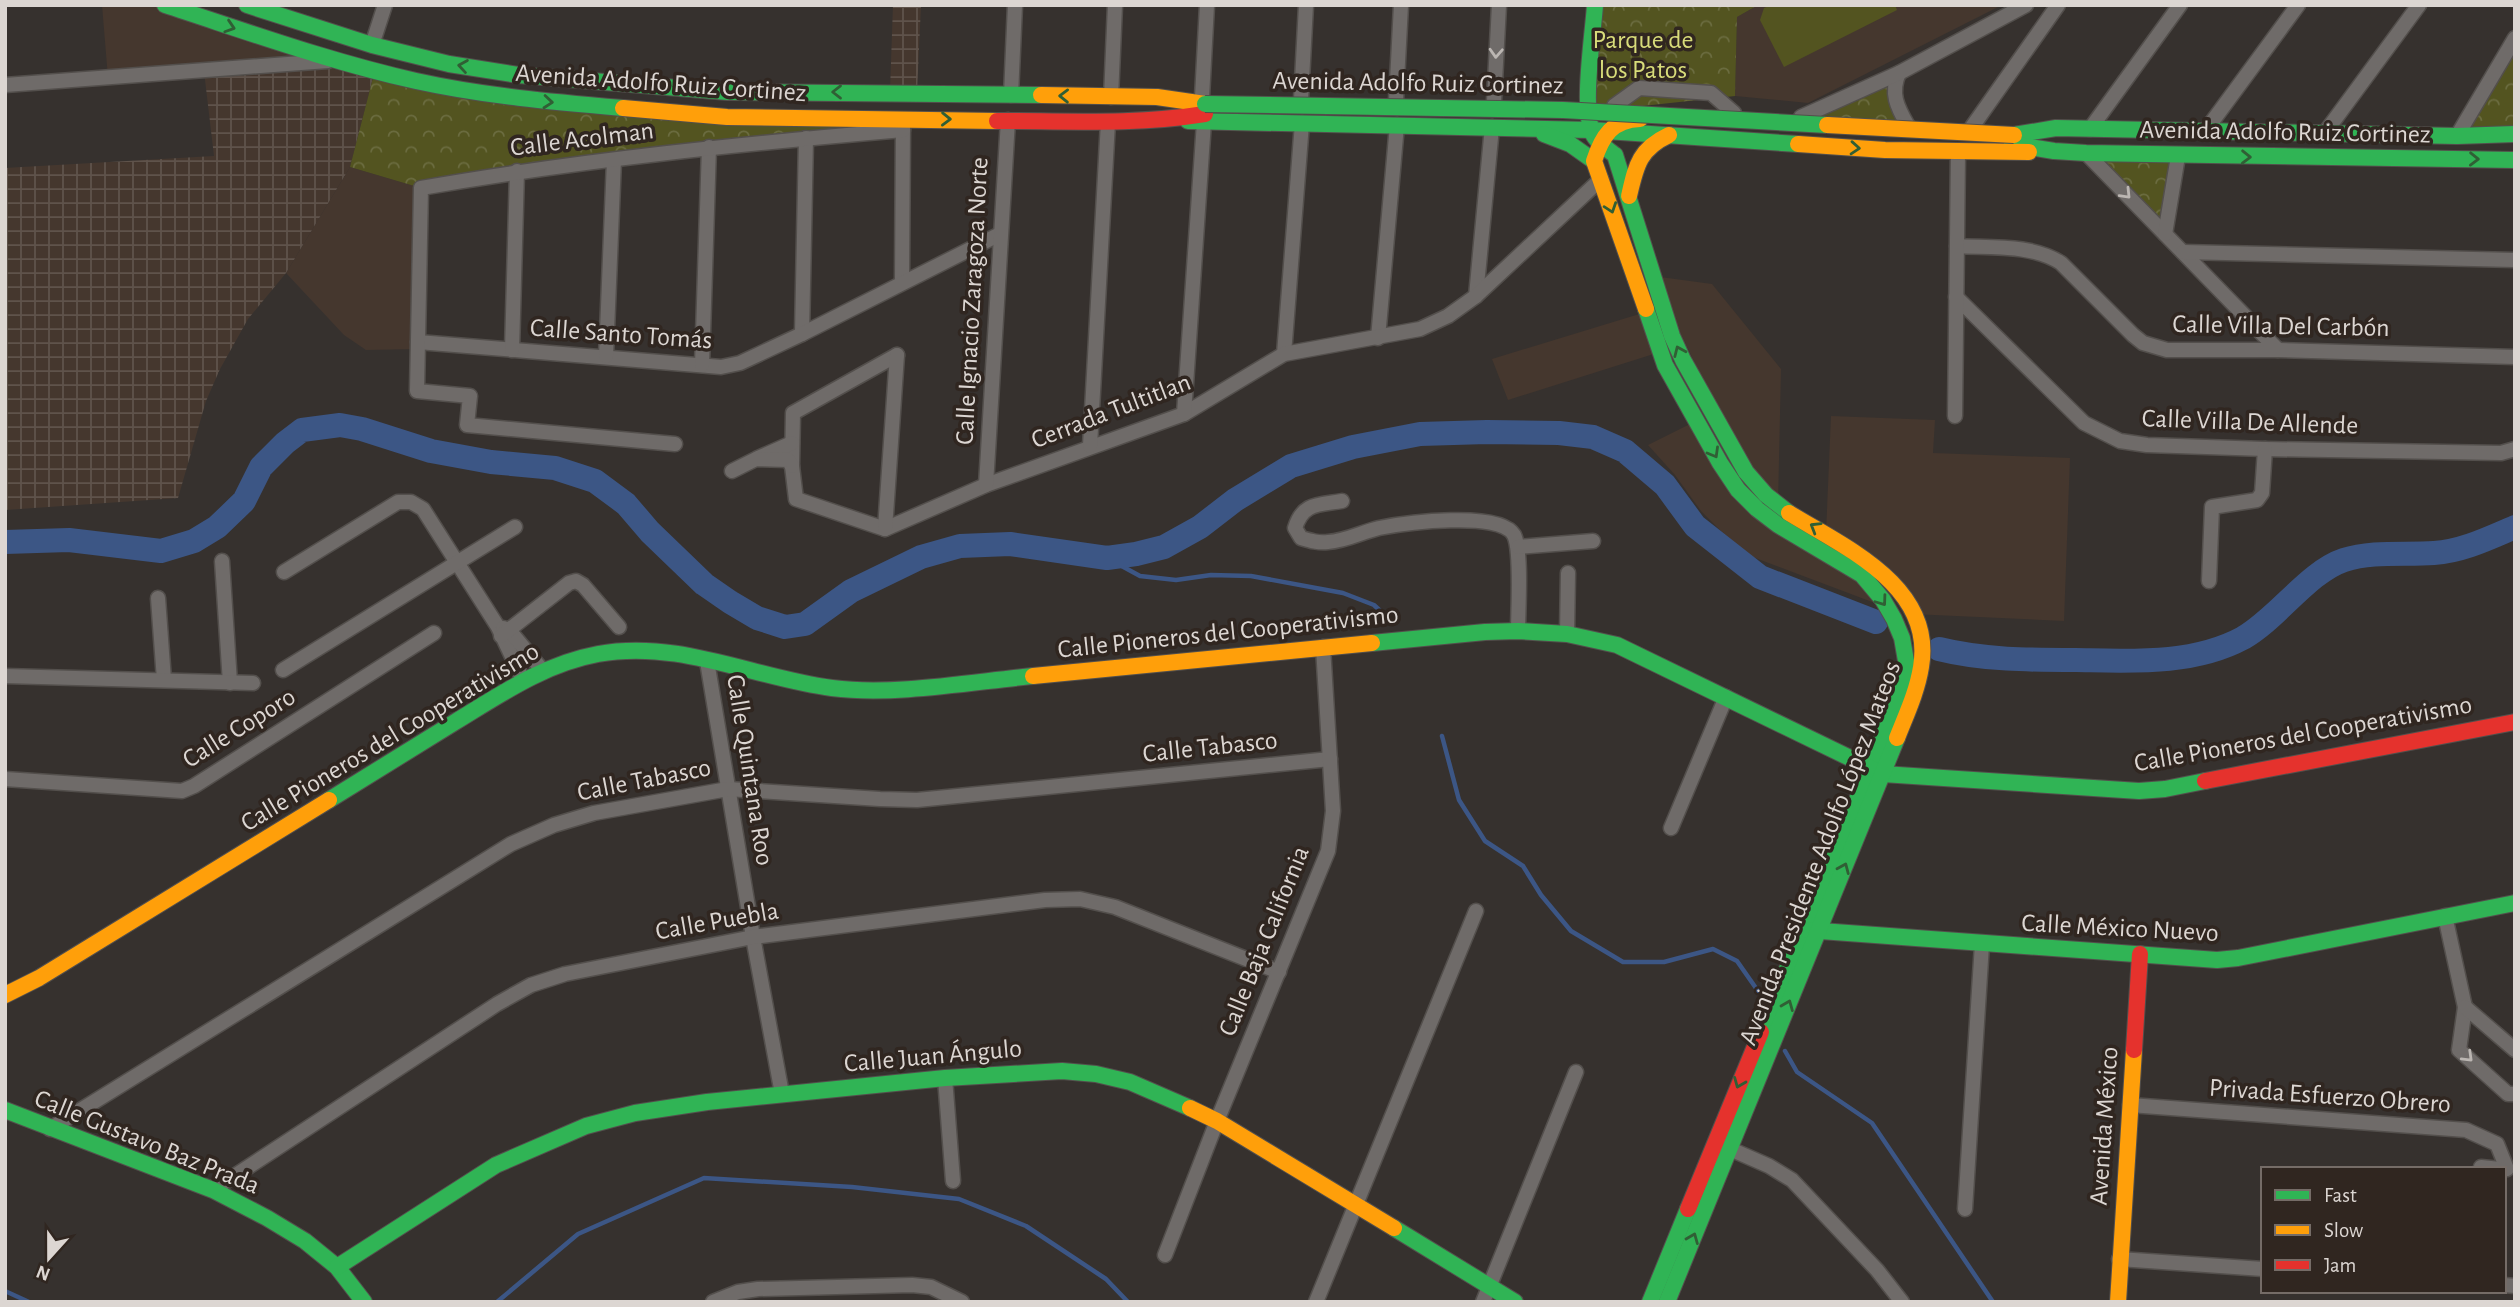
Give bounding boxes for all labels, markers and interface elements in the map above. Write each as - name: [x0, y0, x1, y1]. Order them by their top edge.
- one-way arrow: [223, 19, 236, 33]
- park label: Parque de los Patos: [1592, 27, 1694, 83]
- one-way arrow: [1489, 48, 1504, 59]
- one-way arrow: [458, 59, 469, 74]
- street label: Avenida Adolfo Ruiz Cortinez: [515, 60, 807, 106]
- street label: Avenida Adolfo Ruiz Cortinez: [1272, 67, 1564, 99]
- one-way arrow: [831, 84, 841, 100]
- one-way arrow: [1058, 89, 1069, 104]
- one-way arrow: [543, 94, 554, 109]
- one-way arrow: [941, 111, 952, 127]
- street label: Avenida Adolfo Ruiz Cortinez: [2139, 116, 2431, 148]
- street label: Calle Acolman: [509, 117, 655, 161]
- one-way arrow: [1850, 140, 1861, 155]
- one-way arrow: [2241, 149, 2252, 164]
- one-way arrow: [2468, 152, 2479, 167]
- street label: Calle Ignacio Zaragoza Norte: [951, 156, 993, 446]
- one-way arrow: [2117, 185, 2130, 198]
- one-way arrow: [1603, 201, 1617, 213]
- street label: Calle Villa Del Carbón: [2172, 311, 2390, 341]
- street label: Calle Santo Tomás: [529, 315, 713, 353]
- one-way arrow: [1673, 346, 1687, 358]
- street label: Cerrada Tultitlan: [1028, 369, 1194, 453]
- street label: Calle Villa De Allende: [2141, 405, 2359, 439]
- one-way arrow: [1706, 445, 1719, 458]
- one-way arrow: [1810, 522, 1823, 535]
- one-way arrow: [1874, 593, 1886, 605]
- street label: Calle Pioneros del Cooperativismo: [1056, 601, 1400, 663]
- street label: Calle Pioneros del Cooperativismo: [237, 638, 543, 836]
- street label: Avenida Presidente Adolfo López Mateos: [1735, 658, 1905, 1048]
- street label: Calle Quintana Roo: [722, 673, 778, 867]
- street label: Calle Coporo: [178, 683, 300, 773]
- street label: Calle Pioneros del Cooperativismo: [2132, 691, 2474, 777]
- street label: Calle Tabasco: [1141, 727, 1279, 767]
- street label: Calle Tabasco: [575, 754, 713, 806]
- street label: Calle Baja California: [1214, 842, 1314, 1040]
- one-way arrow: [1836, 863, 1850, 875]
- street label: Calle Puebla: [653, 897, 781, 945]
- street label: Calle México Nuevo: [2021, 910, 2219, 946]
- one-way arrow: [1779, 1000, 1793, 1012]
- street label: Calle Juan Ángulo: [843, 1033, 1023, 1077]
- street label: Avenida México: [2085, 1046, 2123, 1206]
- one-way arrow: [2460, 1049, 2473, 1062]
- one-way arrow: [1733, 1075, 1747, 1088]
- street label: Privada Esfuerzo Obrero: [2208, 1075, 2452, 1117]
- street label: Calle Gustavo Baz Prada: [31, 1085, 263, 1199]
- legend: [2261, 1167, 2506, 1293]
- text: Fast: [2324, 1185, 2357, 1206]
- text: Slow: [2324, 1220, 2363, 1241]
- north arrow: [14, 1223, 84, 1293]
- one-way arrow: [1684, 1233, 1698, 1245]
- text: Jam: [2324, 1255, 2356, 1276]
- text: N: [34, 1261, 53, 1284]

